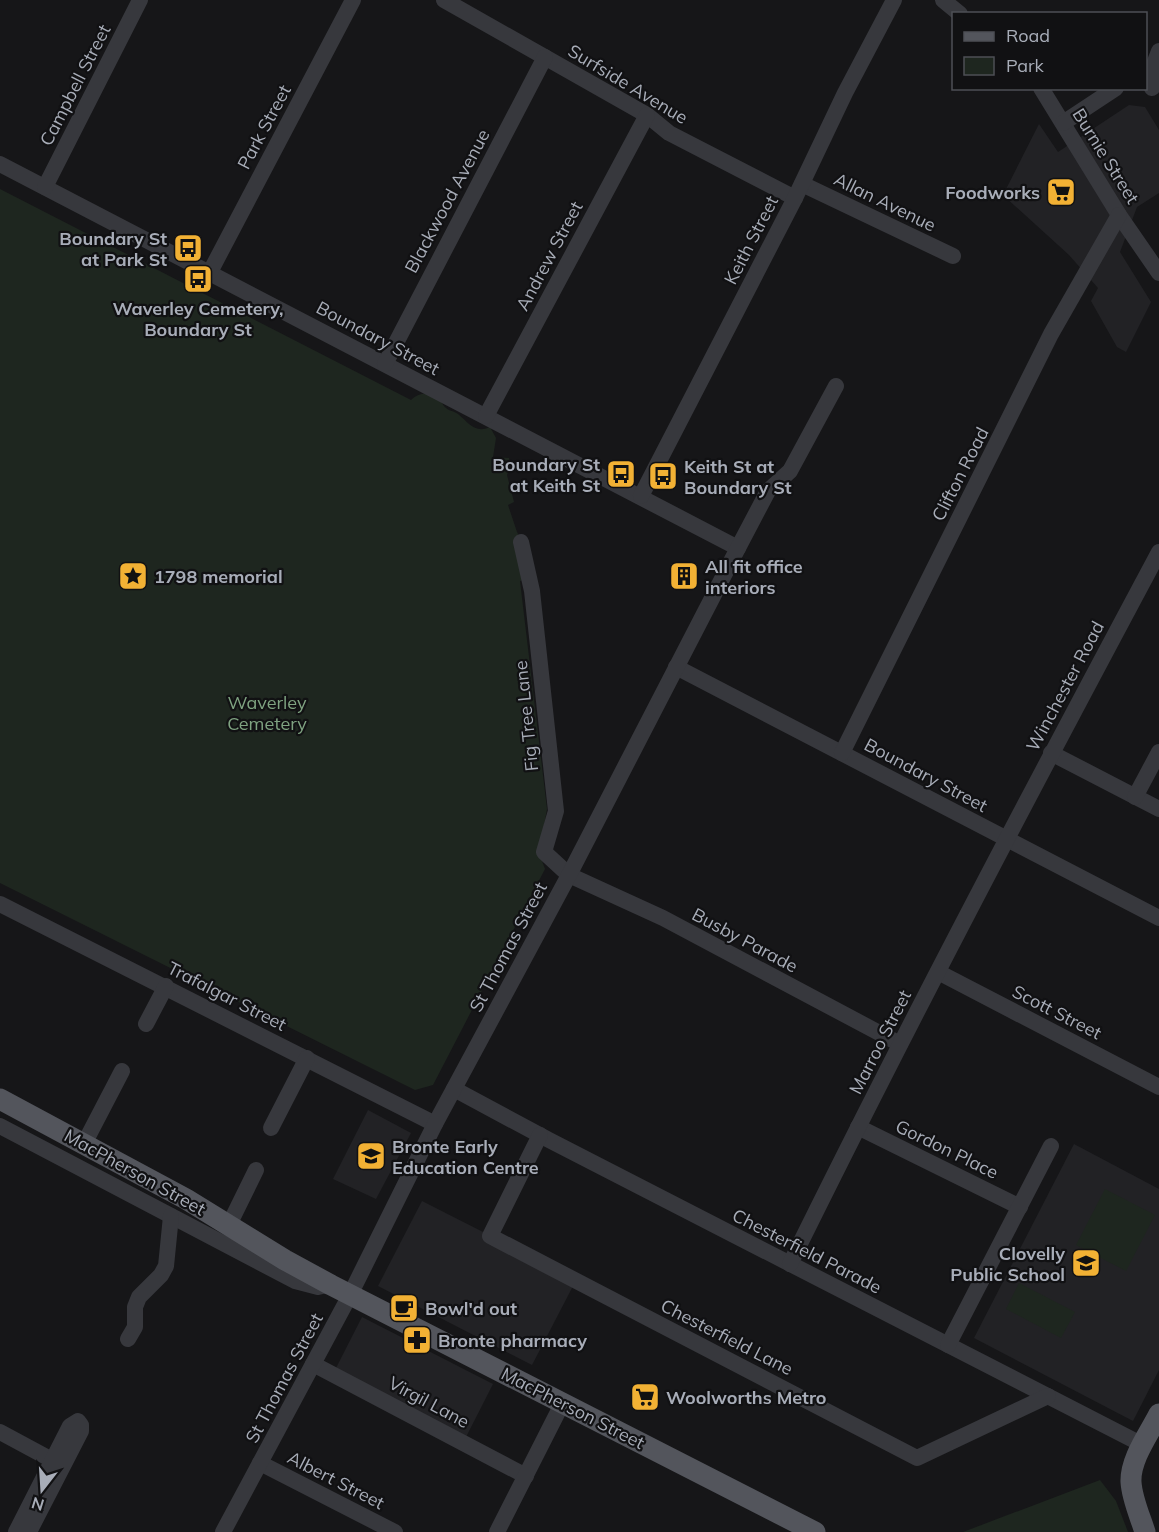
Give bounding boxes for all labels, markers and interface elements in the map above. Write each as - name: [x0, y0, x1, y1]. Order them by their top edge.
- legend: [952, 12, 1147, 90]
- street label: Campbell Street: [35, 20, 115, 150]
- text: Road: [1006, 24, 1050, 47]
- street label: Surfside Avenue: [564, 39, 692, 129]
- text: Park: [1006, 54, 1045, 77]
- street label: Park Street: [232, 81, 296, 173]
- street label: Burnie Street: [1068, 104, 1144, 208]
- street label: Blackwood Avenue: [399, 125, 495, 277]
- street label: Allan Avenue: [830, 167, 940, 237]
- supermarket icon: Foodworks: [1045, 176, 1077, 208]
- place label: Foodworks: [945, 181, 1040, 204]
- street label: Keith Street: [719, 192, 783, 288]
- street label: Andrew Street: [510, 197, 588, 315]
- place label: Boundary St at Park St: [59, 227, 167, 271]
- bus stop icon: Boundary St at Park St: [172, 232, 204, 264]
- bus stop icon: Waverley Cemetery, Boundary St: [182, 263, 214, 295]
- street label: Boundary Street: [312, 296, 444, 380]
- place label: Waverley Cemetery, Boundary St: [113, 297, 284, 341]
- street label: Clifton Road: [927, 423, 993, 525]
- place label: Boundary St at Keith St: [492, 453, 600, 497]
- place label: Keith St at Boundary St: [684, 455, 792, 499]
- bus stop icon: Boundary St at Keith St: [605, 458, 637, 490]
- bus stop icon: Keith St at Boundary St: [647, 460, 679, 492]
- place label: All fit office interiors: [705, 555, 803, 599]
- place icon: 1798 memorial: [117, 560, 149, 592]
- building icon: All fit office interiors: [668, 560, 700, 592]
- place label: 1798 memorial: [154, 565, 283, 588]
- street label: Winchester Road: [1021, 617, 1109, 755]
- street label: Fig Tree Lane: [509, 660, 543, 772]
- park label: Waverley Cemetery: [227, 691, 307, 735]
- street label: Boundary Street: [860, 733, 992, 817]
- street label: St Thomas Street: [464, 878, 552, 1016]
- street label: Busby Parade: [688, 903, 802, 977]
- street label: Trafalgar Street: [164, 956, 290, 1036]
- street label: Scott Street: [1009, 980, 1105, 1044]
- street label: Marroo Street: [844, 986, 916, 1098]
- street label: Gordon Place: [892, 1114, 1002, 1184]
- street label: MacPherson Street: [60, 1124, 210, 1220]
- place label: Bronte Early Education Centre: [392, 1135, 539, 1179]
- school or university icon: Bronte Early Education Centre: [355, 1140, 387, 1172]
- street label: Chesterfield Parade: [729, 1203, 885, 1299]
- place label: Clovelly Public School: [950, 1242, 1065, 1286]
- school or university icon: Clovelly Public School: [1070, 1247, 1102, 1279]
- cafe icon: Bowl'd out: [388, 1292, 420, 1324]
- street label: Chesterfield Lane: [657, 1294, 797, 1380]
- place label: Bowl'd out: [425, 1297, 517, 1320]
- street label: St Thomas Street: [240, 1309, 328, 1447]
- pharmacy icon: Bronte pharmacy: [401, 1324, 433, 1356]
- place label: Bronte pharmacy: [438, 1329, 587, 1352]
- street label: MacPherson Street: [497, 1362, 649, 1454]
- street label: Virgil Lane: [385, 1371, 473, 1433]
- supermarket icon: Woolworths Metro: [629, 1381, 661, 1413]
- place label: Woolworths Metro: [666, 1386, 827, 1409]
- street label: Albert Street: [284, 1446, 388, 1514]
- north arrow: [12, 1460, 72, 1520]
- text: N: [29, 1493, 46, 1516]

